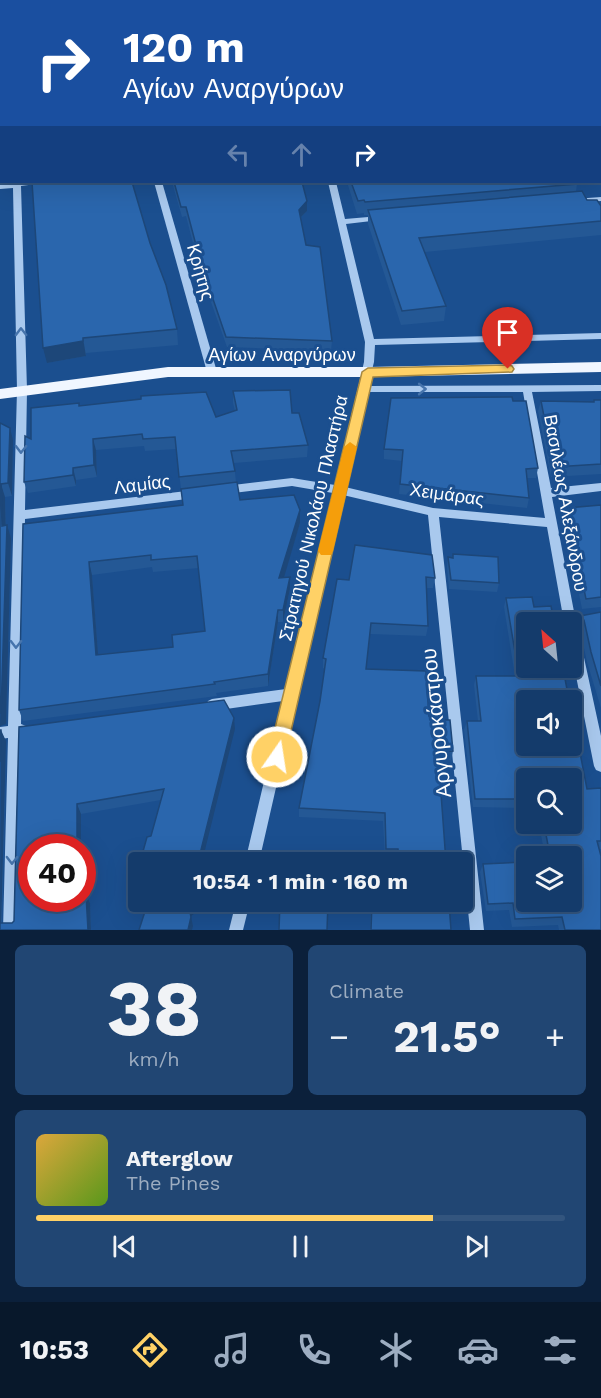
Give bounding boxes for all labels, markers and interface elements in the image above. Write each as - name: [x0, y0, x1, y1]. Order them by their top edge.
- text: 120 m: [123, 23, 245, 72]
- icon: right: [24, 24, 102, 102]
- text: Αγίων Αναργύρων: [123, 73, 344, 105]
- icon: left: [222, 138, 255, 171]
- icon: ahead: [285, 138, 318, 171]
- icon: right: [348, 138, 381, 171]
- street label: Κρήτης: [183, 241, 219, 303]
- pin: [482, 307, 533, 369]
- icon: arrive: [491, 316, 524, 349]
- one-way arrow: [14, 327, 27, 336]
- street label: Αγίων Αναργύρων: [208, 344, 356, 365]
- one-way arrow: [418, 383, 427, 395]
- street label: Στρατηγού Νικολάου Πλαστήρα: [274, 393, 352, 643]
- street label: Βασιλέως Αλεξάνδρου: [540, 413, 592, 593]
- one-way arrow: [15, 444, 27, 453]
- street label: Λαμίας: [113, 470, 172, 498]
- street label: Χειμάρας: [408, 478, 486, 510]
- north arrow: [516, 612, 582, 678]
- map controls: [516, 612, 582, 912]
- one-way arrow: [10, 639, 22, 648]
- street label: Αργυροκάστρου: [416, 647, 456, 799]
- button: sound: [516, 690, 582, 756]
- position arrow: [245, 725, 309, 789]
- button: search: [516, 768, 582, 834]
- speed limit sign: 40: [18, 834, 96, 912]
- button: layers: [516, 846, 582, 912]
- one-way arrow: [5, 855, 18, 864]
- text: 10:54 · 1 min · 160 m: [193, 869, 408, 894]
- text: 38: [106, 962, 202, 1054]
- text: Climate: [329, 979, 404, 1003]
- text: 21.5°: [393, 1010, 501, 1063]
- text: −: [329, 1017, 349, 1056]
- text: +: [545, 1017, 565, 1056]
- text: km/h: [128, 1047, 180, 1071]
- text: Afterglow: [126, 1146, 233, 1171]
- text: The Pines: [126, 1171, 220, 1195]
- icon: previous: [108, 1230, 141, 1263]
- icon: pause: [284, 1230, 317, 1263]
- icon: next: [460, 1230, 493, 1263]
- icon: directions: [129, 1329, 171, 1371]
- icon: music: [211, 1329, 253, 1371]
- icon: phone: [293, 1329, 335, 1371]
- icon: climate: [375, 1329, 417, 1371]
- icon: car: [457, 1329, 499, 1371]
- icon: filters: [539, 1329, 581, 1371]
- text: 10:53: [20, 1334, 89, 1366]

